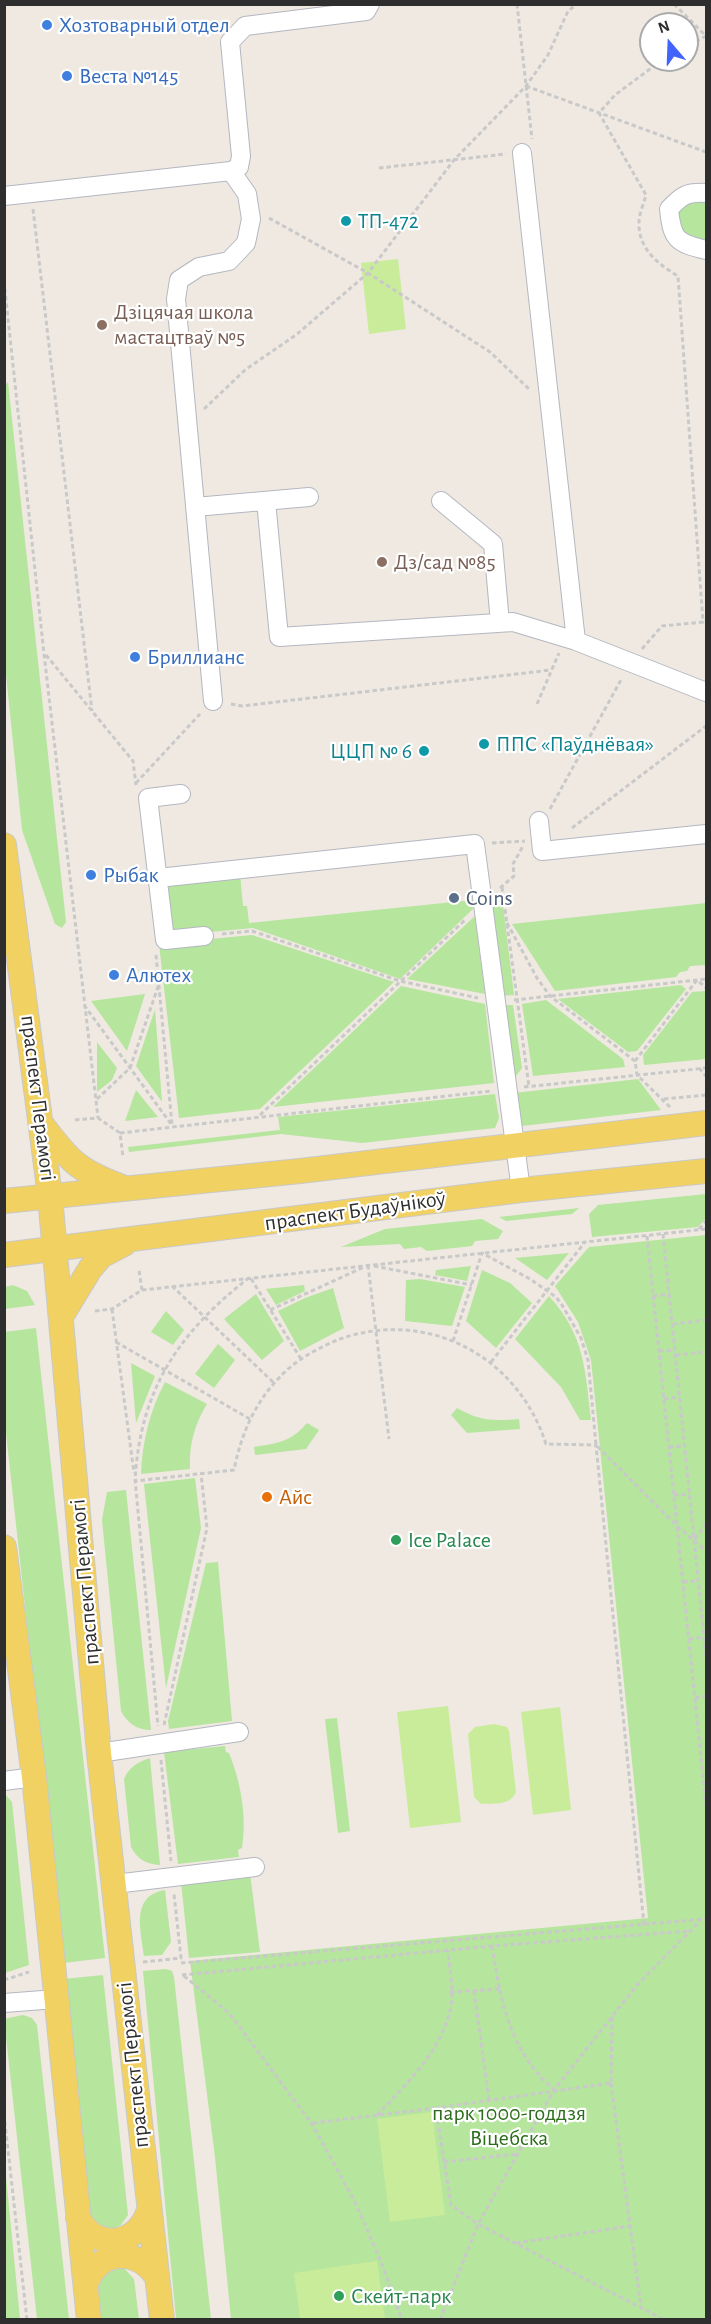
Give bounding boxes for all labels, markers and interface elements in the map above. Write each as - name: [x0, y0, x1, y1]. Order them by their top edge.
- place label: Хозтоварный отдел: [59, 12, 230, 38]
- north arrow: [639, 12, 699, 72]
- text: N: [656, 17, 672, 36]
- marker: Хозтоварный отдел: [40, 18, 54, 32]
- place label: Веста №145: [79, 63, 178, 89]
- marker: Веста №145: [60, 69, 74, 83]
- place label: ТП-472: [358, 208, 419, 234]
- marker: ТП-472: [339, 214, 353, 228]
- place label: Дзіцячая школа мастацтваў №5: [114, 299, 254, 350]
- marker: Дзіцячая школа мастацтваў №5: [95, 318, 109, 332]
- place label: Дз/сад №85: [394, 549, 496, 575]
- marker: Дз/сад №85: [375, 555, 389, 569]
- place label: Бриллианс: [147, 644, 245, 670]
- marker: Бриллианс: [128, 650, 142, 664]
- place label: ППС «Паўднёвая»: [496, 731, 654, 757]
- marker: ППС «Паўднёвая»: [477, 737, 491, 751]
- place label: ЦЦП № 6: [330, 738, 412, 764]
- marker: ЦЦП № 6: [417, 744, 431, 758]
- place label: Рыбак: [103, 862, 159, 888]
- marker: Рыбак: [84, 868, 98, 882]
- place label: Coins: [466, 885, 513, 911]
- marker: Coins: [447, 891, 461, 905]
- place label: Алютех: [126, 962, 191, 988]
- marker: Алютех: [107, 968, 121, 982]
- street label: праспект Перамогі: [15, 1014, 61, 1182]
- street label: праспект Будаўнікоў: [263, 1185, 447, 1237]
- place label: Айс: [279, 1484, 312, 1510]
- marker: Айс: [260, 1490, 274, 1504]
- street label: праспект Перамогі: [65, 1498, 105, 1666]
- place label: Ice Palace: [408, 1527, 491, 1553]
- marker: Ice Palace: [389, 1533, 403, 1547]
- street label: праспект Перамогі: [111, 1981, 155, 2149]
- park label: парк 1000-годдзя Віцебска: [432, 2100, 586, 2152]
- place label: Скейт-парк: [351, 2283, 451, 2309]
- marker: Скейт-парк: [332, 2289, 346, 2303]

